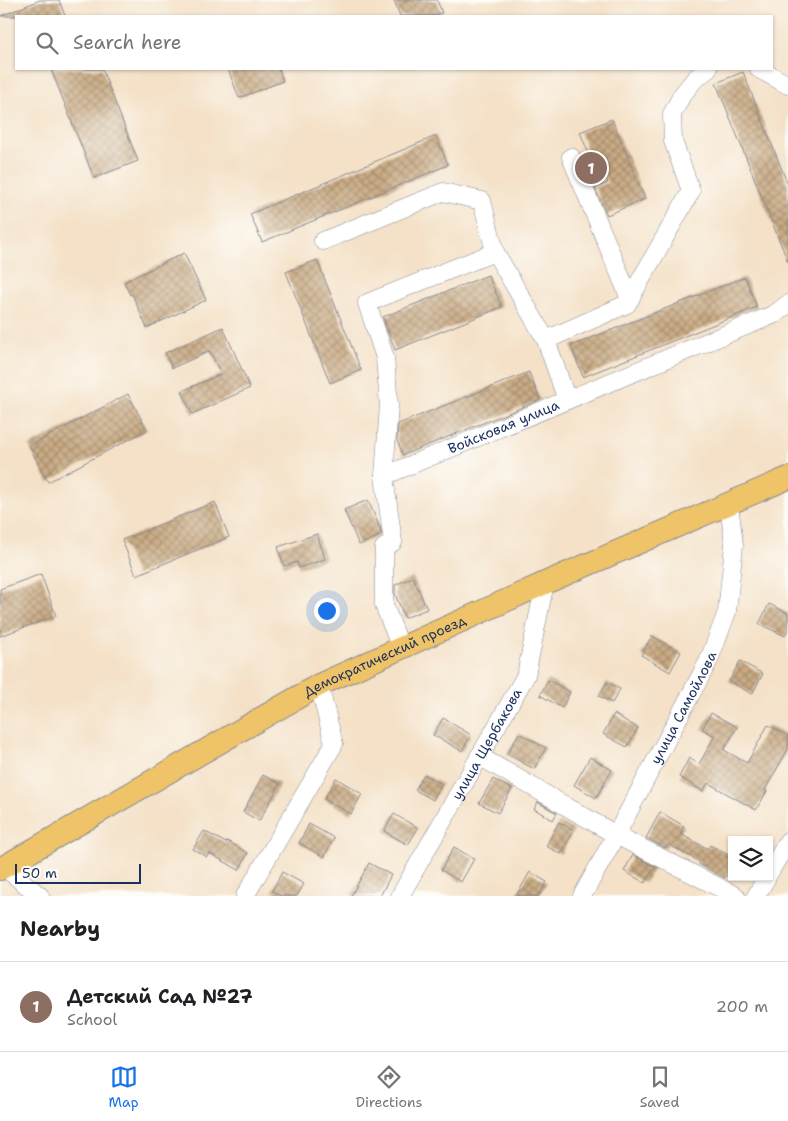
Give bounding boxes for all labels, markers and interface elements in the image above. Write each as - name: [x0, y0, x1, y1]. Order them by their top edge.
- search box: [15, 15, 773, 70]
- icon: search: [33, 29, 61, 57]
- text: Search here: [73, 30, 182, 55]
- pin: 1: [575, 149, 607, 187]
- street label: Войсковая улица: [445, 395, 562, 458]
- your location: [314, 598, 340, 624]
- street label: Демократический проезд: [300, 611, 469, 701]
- street label: улица Самойлова: [646, 649, 720, 767]
- street label: улица Щербакова: [448, 685, 526, 803]
- map controls: [728, 836, 773, 881]
- button: layers: [728, 836, 773, 881]
- scale bar: [15, 861, 141, 884]
- text: 50 m: [22, 864, 57, 882]
- text: Nearby: [20, 915, 100, 943]
- text: Детский Сад №27: [67, 984, 252, 1009]
- text: 1: [32, 996, 40, 1017]
- text: 200 m: [716, 996, 768, 1017]
- text: School: [67, 1009, 117, 1030]
- tab: Map: [109, 1063, 139, 1111]
- tab: Directions: [356, 1063, 422, 1111]
- tab: Saved: [640, 1063, 679, 1111]

